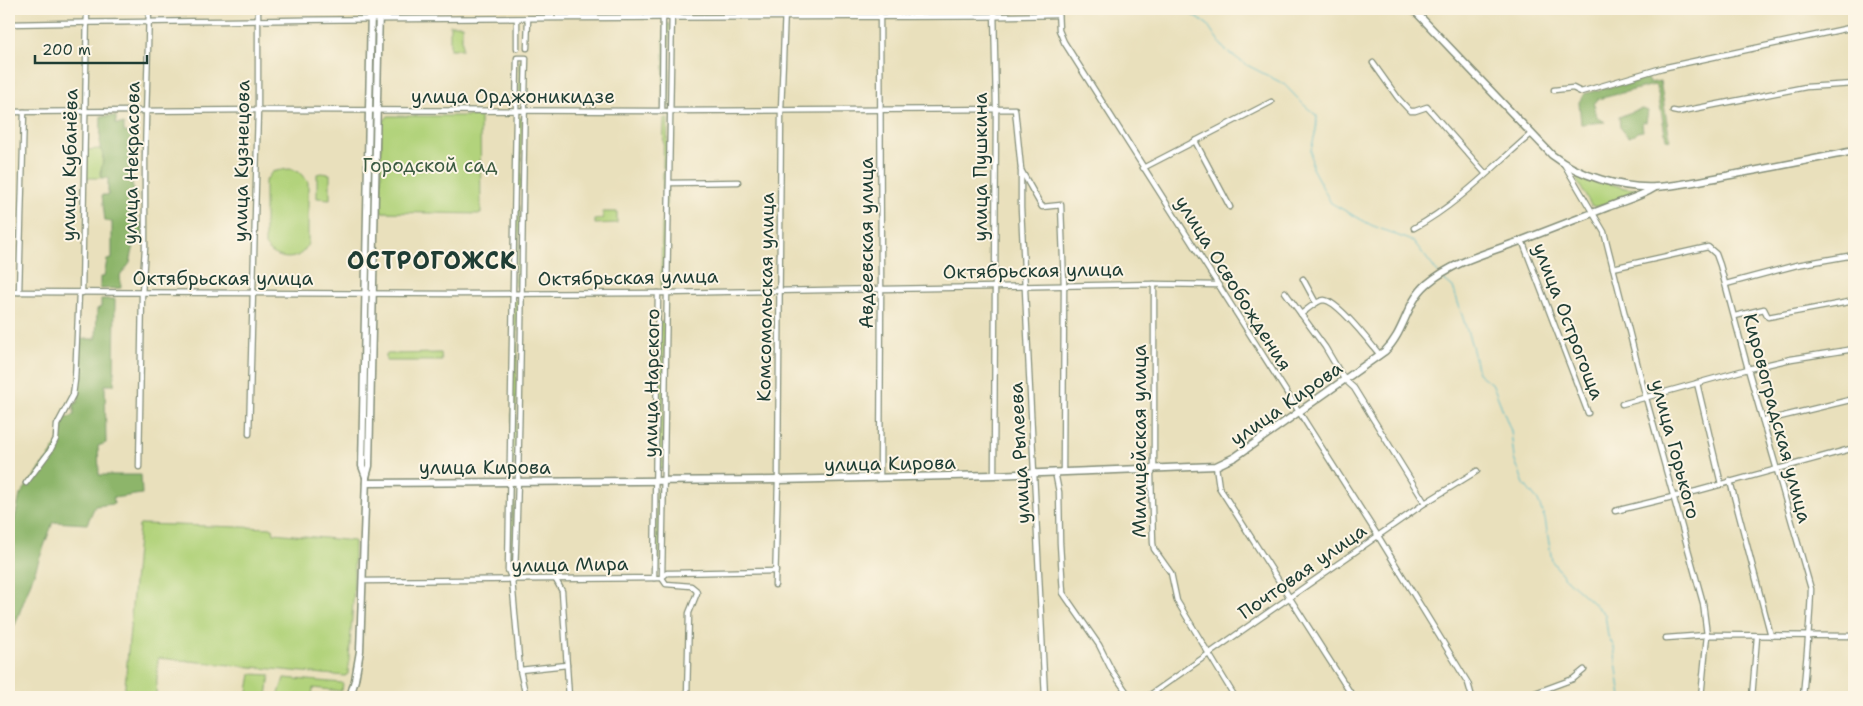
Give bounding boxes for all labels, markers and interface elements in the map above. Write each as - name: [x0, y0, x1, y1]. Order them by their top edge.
- scale bar: [35, 32, 148, 64]
- text: 200 m: [42, 40, 91, 60]
- street label: улица Кузнецова: [228, 80, 255, 242]
- street label: улица Некрасова: [118, 81, 145, 245]
- street label: улица Орджоникидзе: [411, 84, 615, 109]
- street label: улица Кубанёва: [56, 88, 83, 242]
- street label: улица Пушкина: [968, 92, 993, 242]
- park label: Городской сад: [362, 153, 498, 178]
- street label: Авдеевская улица: [854, 157, 879, 329]
- street label: улица Освобождения: [1169, 191, 1298, 376]
- street label: Комсомольская улица: [751, 192, 780, 402]
- street label: улица Острогоща: [1527, 239, 1610, 403]
- district label: ОСТРОГОЖСК: [347, 245, 517, 277]
- street label: Октябрьская улица: [942, 256, 1124, 285]
- street label: Октябрьская улица: [537, 263, 719, 292]
- street label: Октябрьская улица: [133, 266, 314, 291]
- street label: улица Нарского: [638, 308, 665, 458]
- street label: Кировоградская улица: [1738, 311, 1818, 526]
- street label: Милицейская улица: [1127, 344, 1152, 538]
- street label: улица Кирова: [1225, 355, 1348, 451]
- street label: улица Горького: [1645, 377, 1706, 522]
- street label: улица Рылеева: [1003, 381, 1036, 524]
- street label: улица Кирова: [824, 450, 956, 477]
- street label: улица Кирова: [419, 455, 551, 480]
- street label: Почтовая улица: [1233, 518, 1371, 625]
- street label: улица Мира: [511, 551, 629, 578]

